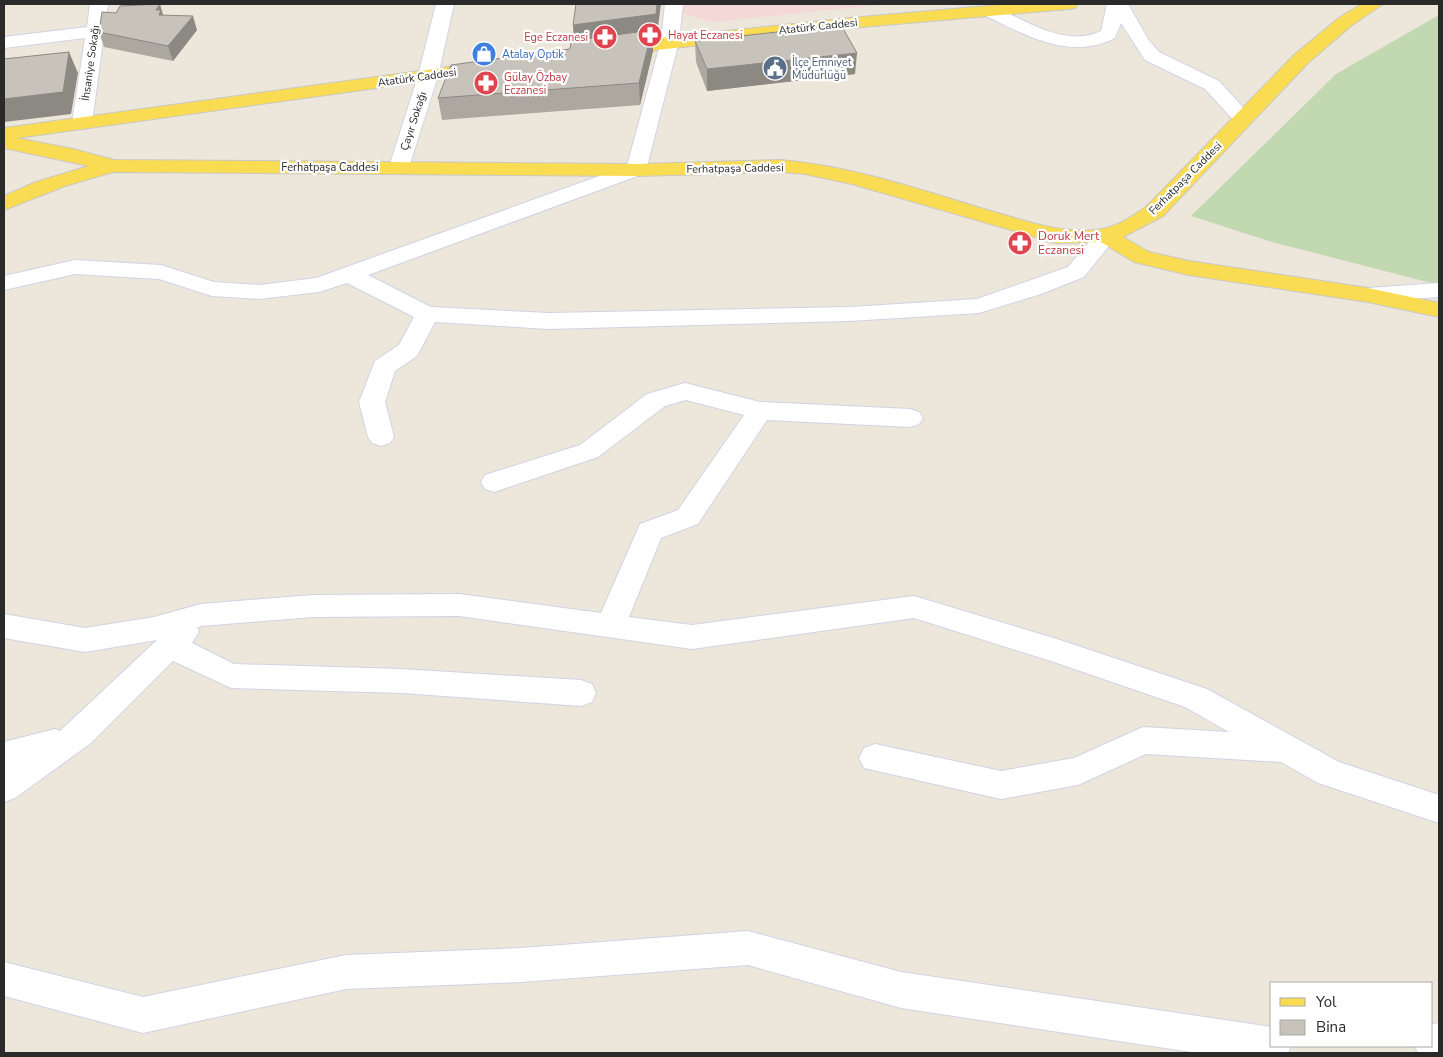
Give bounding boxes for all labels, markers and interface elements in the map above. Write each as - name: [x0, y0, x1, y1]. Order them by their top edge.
- street label: Atatürk Caddesi: [778, 15, 858, 38]
- pharmacy icon: Hayat Eczanesi: [637, 22, 663, 48]
- street label: İhsaniye Sokağı: [78, 24, 103, 102]
- pharmacy icon: Ege Eczanesi: [592, 24, 618, 50]
- place label: Hayat Eczanesi: [668, 28, 742, 43]
- place label: Ege Eczanesi: [524, 30, 588, 45]
- shop icon: Atalay Optik: [471, 41, 497, 67]
- place label: Atalay Optik: [502, 47, 564, 62]
- public building icon: İlçe Emniyet Müdürlüğü: [762, 55, 788, 81]
- place label: İlçe Emniyet Müdürlüğü: [792, 55, 852, 83]
- street label: Atatürk Caddesi: [377, 65, 457, 90]
- pharmacy icon: Gülay Özbay Eczanesi: [473, 70, 499, 96]
- place label: Gülay Özbay Eczanesi: [504, 70, 567, 98]
- street label: Çayır Sokağı: [397, 90, 430, 153]
- street label: Ferhatpaşa Caddesi: [1146, 139, 1225, 218]
- street label: Ferhatpaşa Caddesi: [281, 160, 379, 175]
- street label: Ferhatpaşa Caddesi: [686, 160, 784, 177]
- place label: Doruk Mert Eczanesi: [1038, 228, 1100, 258]
- pharmacy icon: Doruk Mert Eczanesi: [1007, 230, 1033, 256]
- legend: [1270, 982, 1433, 1047]
- text: Yol: [1315, 992, 1337, 1012]
- text: Bina: [1316, 1017, 1346, 1037]

